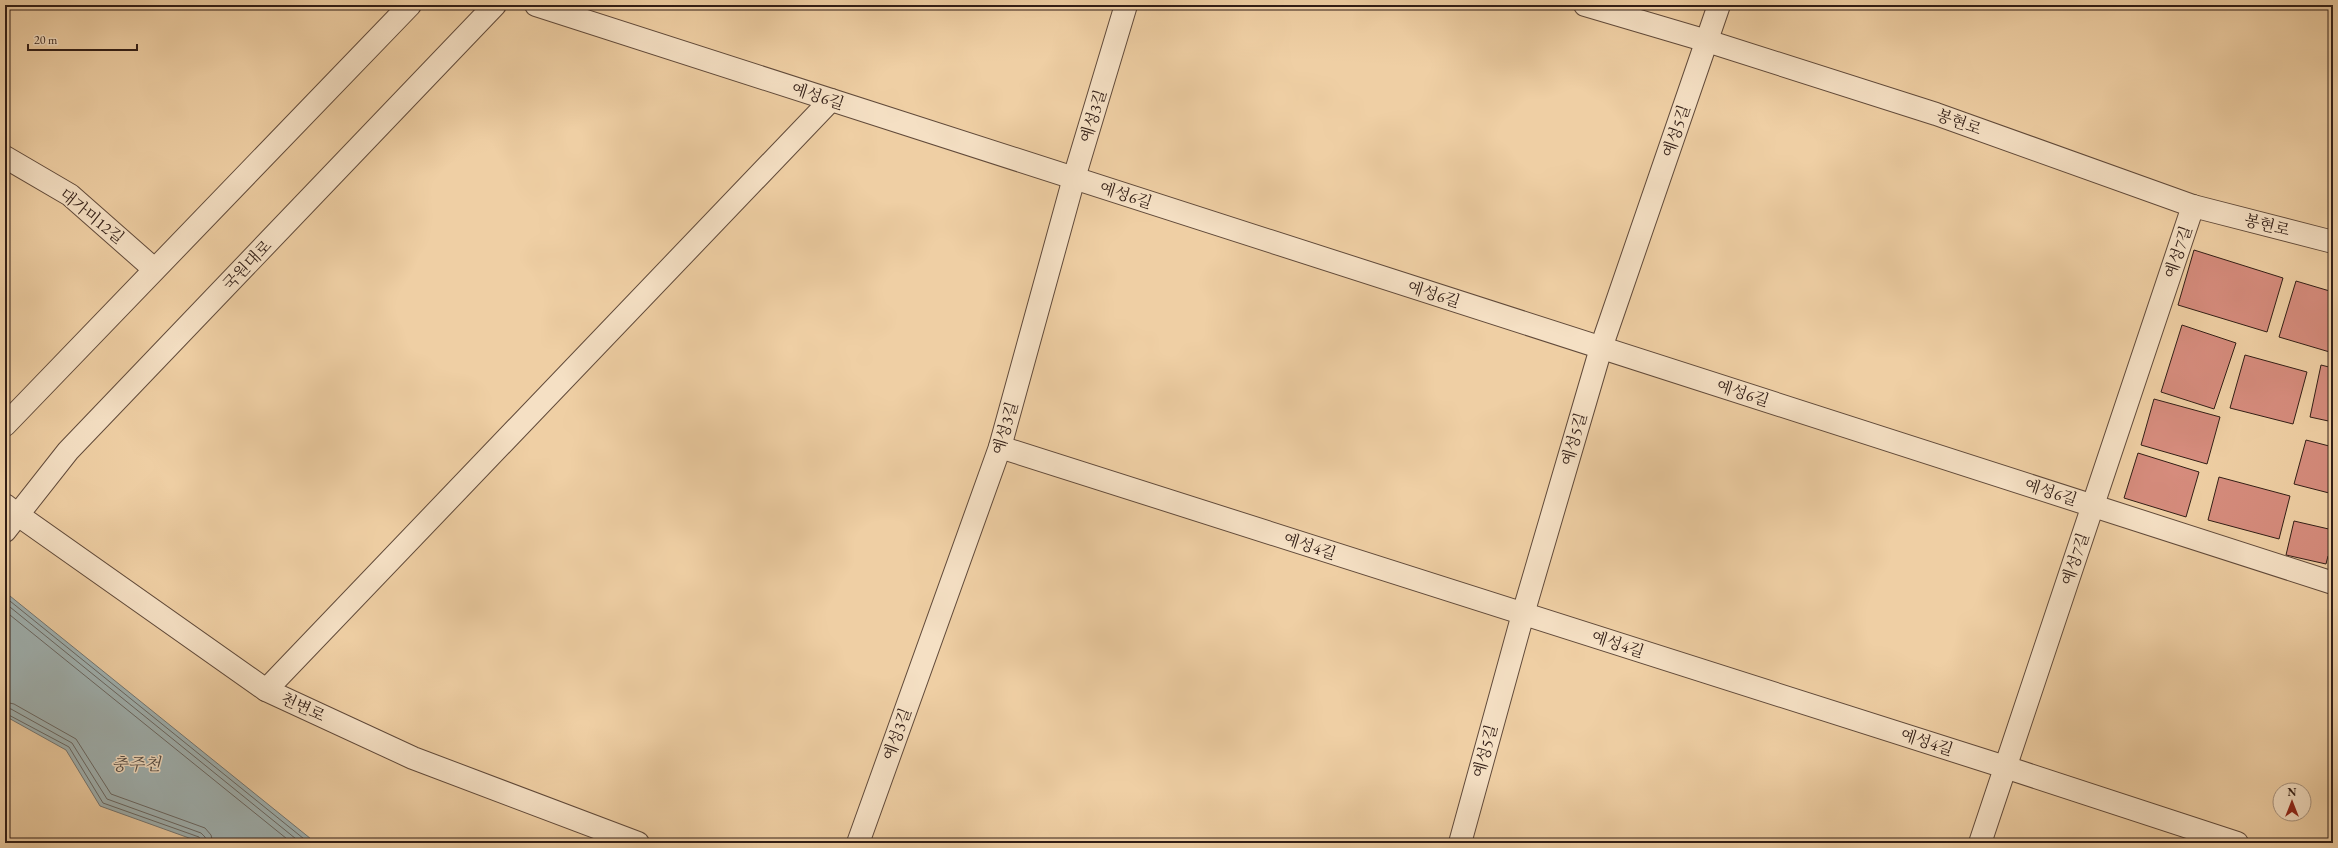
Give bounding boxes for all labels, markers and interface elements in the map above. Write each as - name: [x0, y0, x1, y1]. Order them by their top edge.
- scale bar: [28, 26, 137, 52]
- text: 20 m: [34, 32, 58, 48]
- street label: 예성6길: [789, 78, 847, 114]
- street label: 예성3길: [1075, 87, 1111, 145]
- street label: 예성5길: [1657, 102, 1695, 160]
- street label: 봉현로: [1934, 104, 1985, 140]
- street label: 예성6길: [1097, 177, 1155, 213]
- street label: 대가미12길: [55, 184, 129, 248]
- street label: 봉현로: [2242, 209, 2293, 241]
- street label: 예성7길: [2159, 223, 2197, 281]
- street label: 국원대로: [218, 235, 276, 295]
- street label: 예성6길: [1405, 276, 1463, 312]
- street label: 예성6길: [1714, 375, 1772, 411]
- street label: 예성3길: [987, 399, 1023, 457]
- street label: 예성5길: [1556, 410, 1592, 468]
- street label: 예성6길: [2022, 474, 2080, 510]
- street label: 예성4길: [1281, 528, 1339, 564]
- street label: 예성7길: [2056, 530, 2094, 588]
- street label: 예성4길: [1589, 626, 1647, 662]
- street label: 천변로: [278, 688, 329, 727]
- street label: 예성3길: [878, 705, 916, 763]
- street label: 예성5길: [1468, 722, 1502, 780]
- street label: 예성4길: [1898, 724, 1956, 760]
- water label: 충주천: [111, 753, 162, 775]
- north arrow: [2272, 782, 2312, 822]
- text: N: [2288, 785, 2297, 799]

